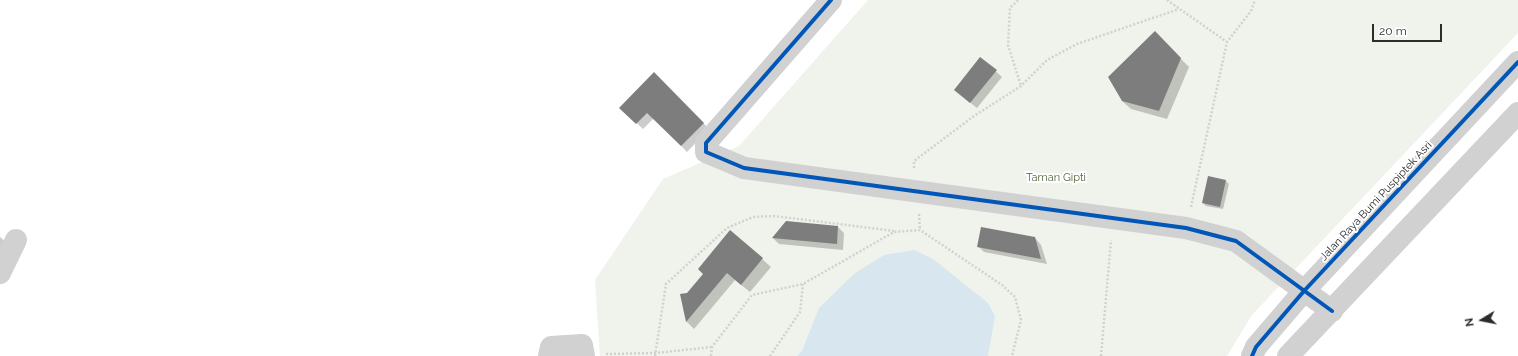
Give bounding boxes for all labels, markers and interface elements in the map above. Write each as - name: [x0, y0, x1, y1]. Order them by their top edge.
- scale bar: [1374, 16, 1444, 42]
- text: 20 m: [1379, 24, 1407, 38]
- street label: Jalan Raya Bumi Puspiptek Asri: [1317, 139, 1435, 263]
- park label: Taman Gipti: [1026, 171, 1086, 185]
- north arrow: [1462, 300, 1502, 340]
- text: N: [1463, 317, 1477, 327]

